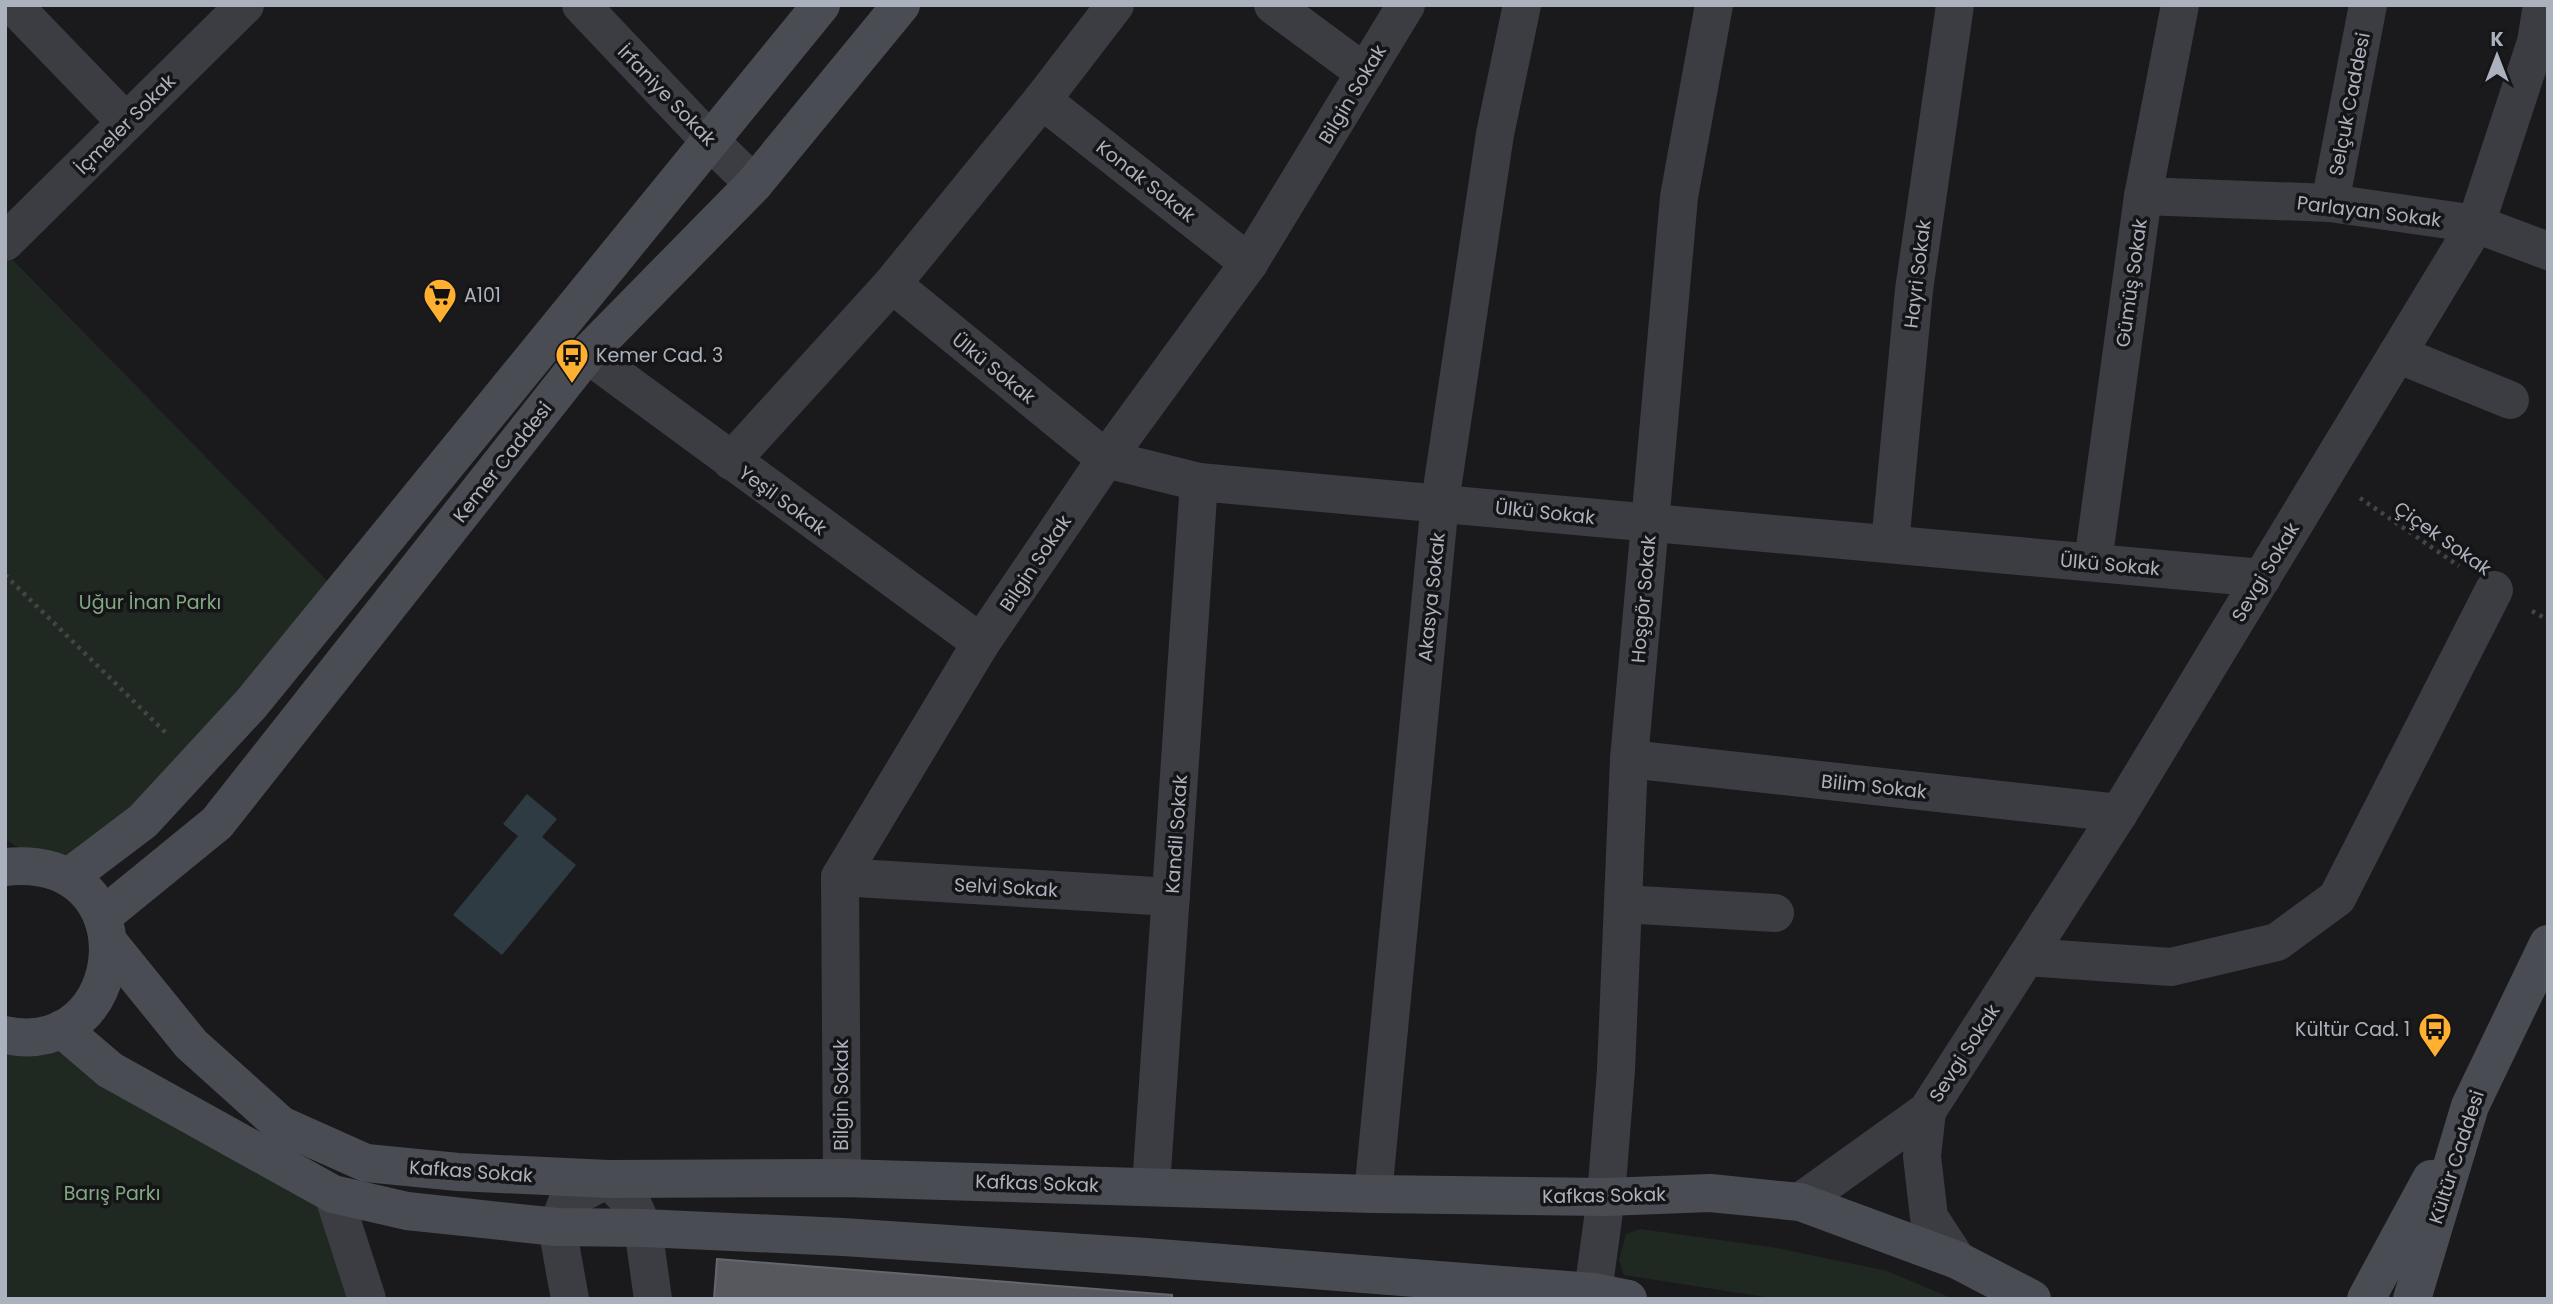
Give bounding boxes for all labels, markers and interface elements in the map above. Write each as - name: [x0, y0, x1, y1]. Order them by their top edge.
- north arrow: [2462, 21, 2532, 91]
- text: K: [2490, 26, 2504, 53]
- street label: Selçuk Caddesi: [2322, 30, 2377, 178]
- street label: İrfaniye Sokak: [611, 39, 722, 152]
- street label: Bilgin Sokak: [1312, 39, 1393, 149]
- street label: İçmeler Sokak: [69, 68, 182, 181]
- street label: Konak Sokak: [1090, 134, 1201, 229]
- street label: Parlayan Sokak: [2295, 189, 2443, 234]
- street label: Gümüş Sokak: [2109, 217, 2154, 349]
- street label: Hayri Sokak: [1897, 218, 1938, 330]
- supermarket icon: A101: [421, 276, 459, 325]
- place label: A101: [464, 282, 501, 309]
- street label: Ülkü Sokak: [946, 326, 1041, 411]
- bus stop icon: Kemer Cad. 3: [553, 336, 591, 385]
- place label: Kemer Cad. 3: [596, 342, 723, 369]
- street label: Kemer Caddesi: [447, 396, 558, 528]
- street label: Yeşil Sokak: [733, 459, 832, 542]
- street label: Ülkü Sokak: [1494, 494, 1596, 531]
- street label: Çiçek Sokak: [2389, 495, 2497, 582]
- street label: Bilgin Sokak: [993, 509, 1078, 617]
- street label: Sevgi Sokak: [2225, 517, 2306, 627]
- street label: Akasya Sokak: [1411, 531, 1452, 663]
- street label: Hoşgör Sokak: [1624, 534, 1663, 664]
- street label: Ülkü Sokak: [2059, 547, 2161, 582]
- park label: Uğur İnan Parkı: [79, 589, 221, 616]
- street label: Bilim Sokak: [1820, 768, 1928, 805]
- street label: Kandil Sokak: [1159, 773, 1194, 895]
- street label: Selvi Sokak: [953, 871, 1059, 904]
- street label: Sevgi Sokak: [1923, 999, 2006, 1108]
- bus stop icon: Kültür Cad. 1: [2416, 1010, 2454, 1059]
- place label: Kültür Cad. 1: [2295, 1016, 2410, 1043]
- street label: Bilgin Sokak: [828, 1039, 855, 1151]
- street label: Kültür Caddesi: [2422, 1087, 2491, 1227]
- street label: Kafkas Sokak: [408, 1154, 534, 1189]
- street label: Kafkas Sokak: [975, 1168, 1100, 1199]
- park label: Barış Parkı: [64, 1180, 160, 1207]
- street label: Kafkas Sokak: [1542, 1181, 1666, 1210]

